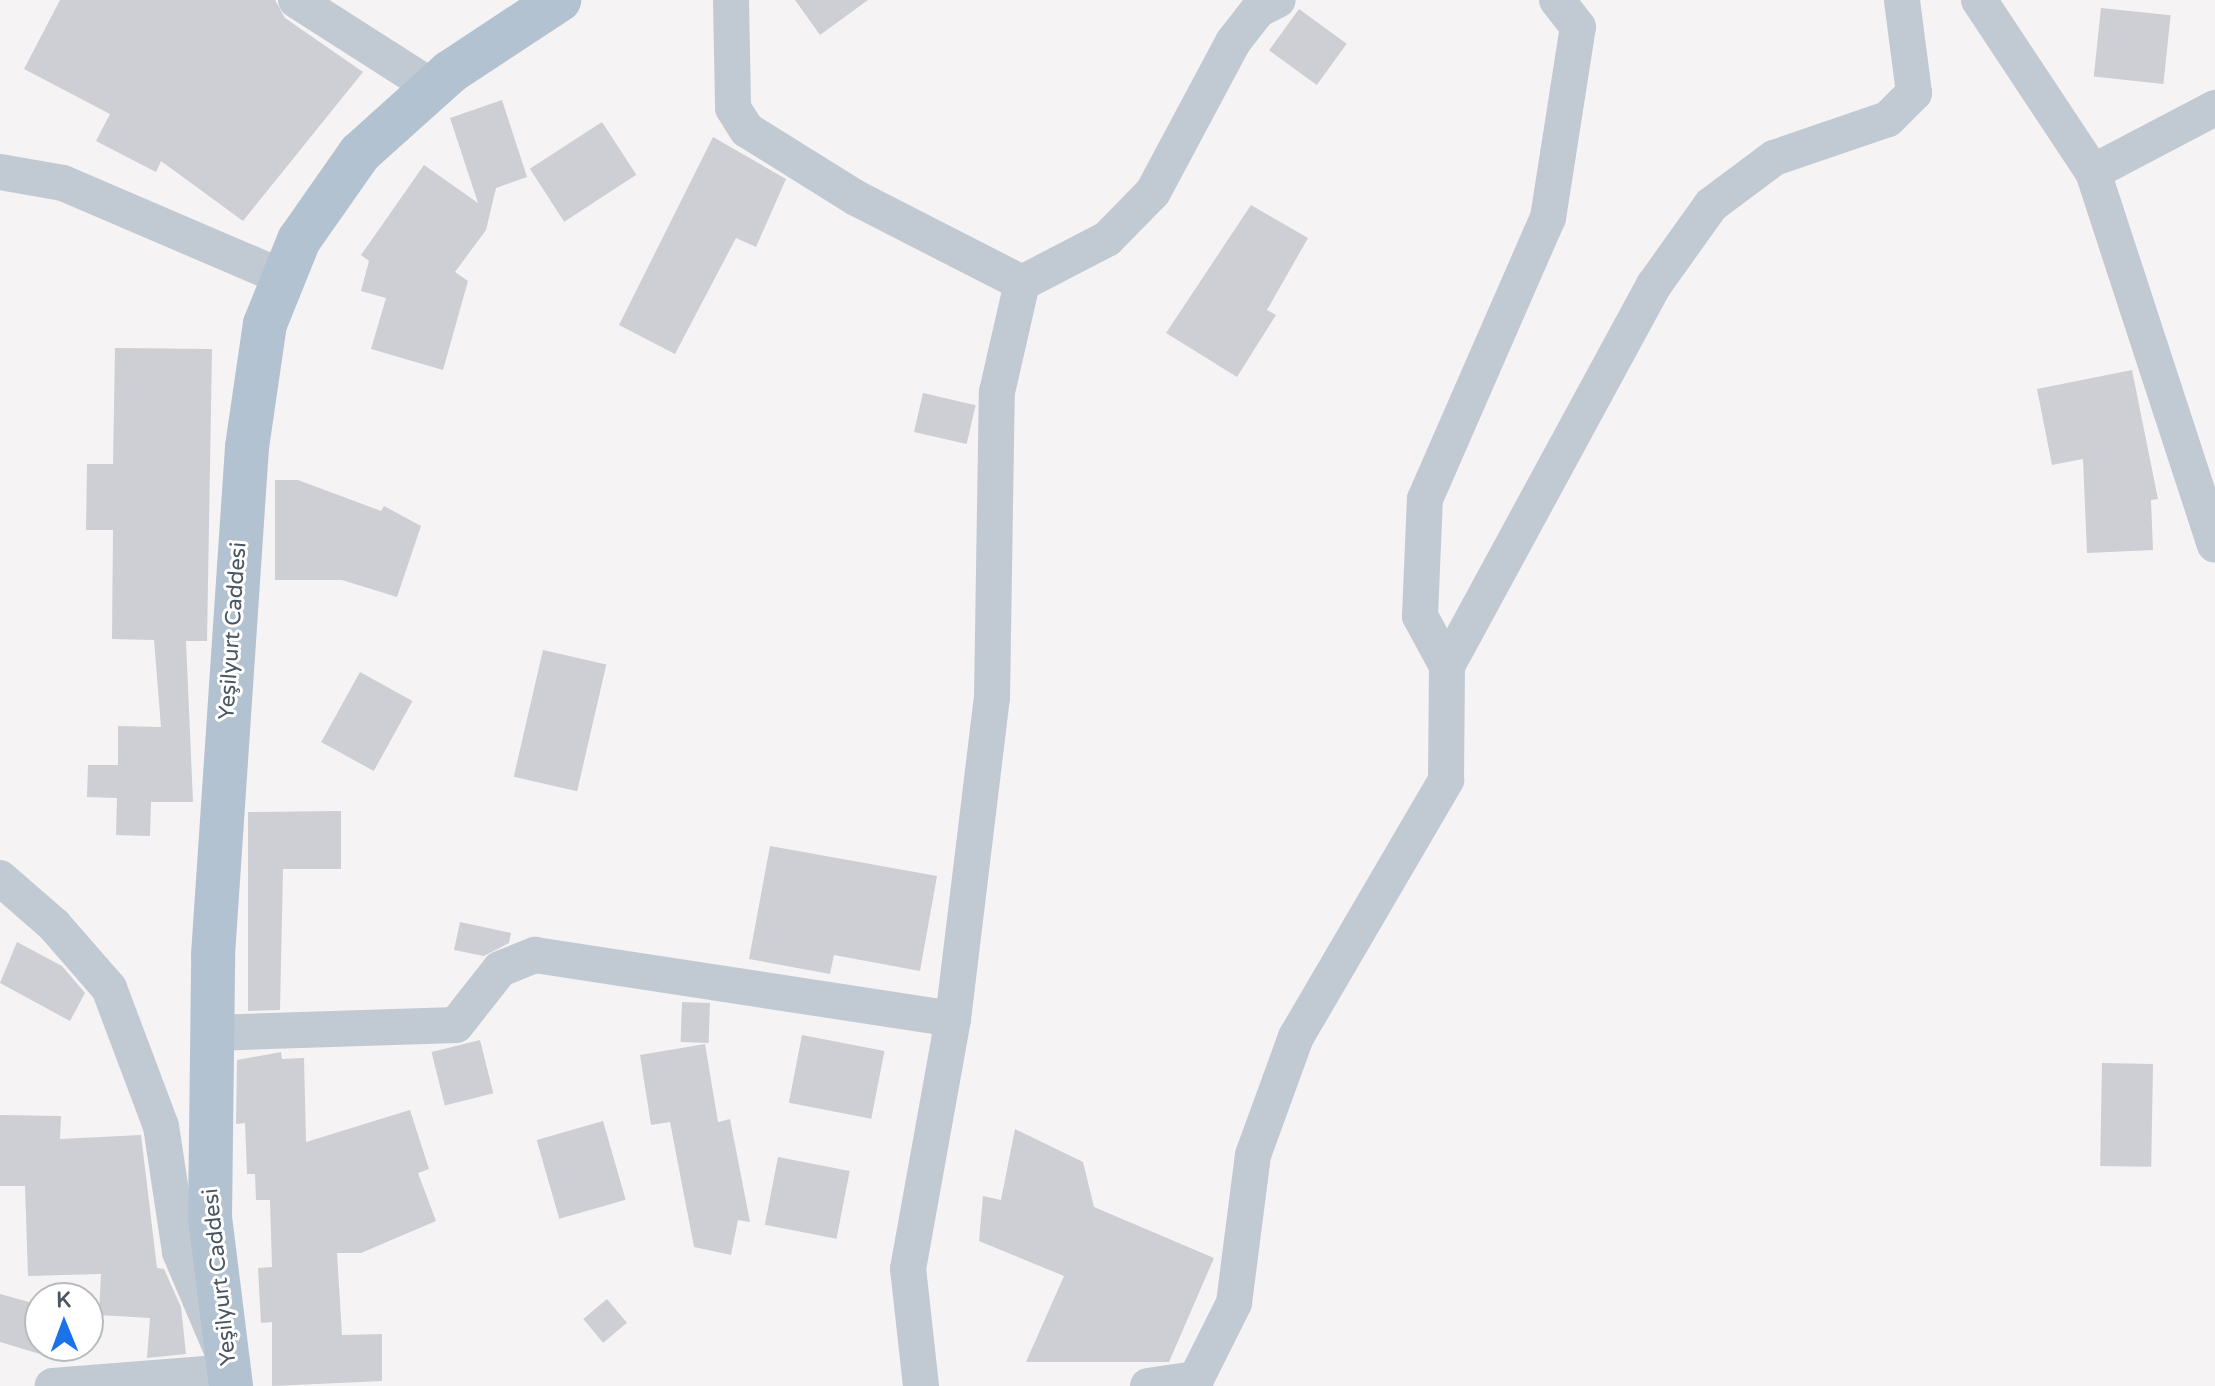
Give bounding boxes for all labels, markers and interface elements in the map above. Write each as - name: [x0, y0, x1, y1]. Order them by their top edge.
- street label: Yeşilyurt Caddesi: [214, 541, 252, 721]
- street label: Yeşilyurt Caddesi: [198, 1187, 242, 1367]
- north arrow: [24, 1282, 104, 1362]
- text: K: [56, 1287, 71, 1313]

